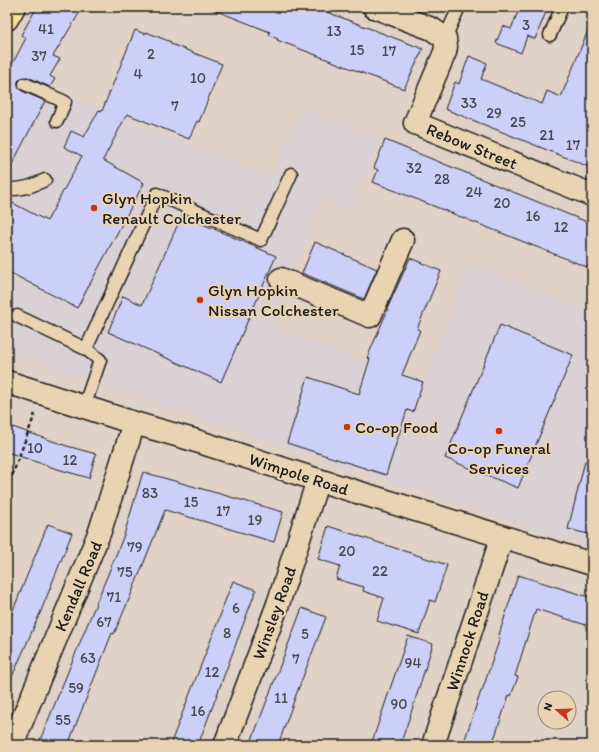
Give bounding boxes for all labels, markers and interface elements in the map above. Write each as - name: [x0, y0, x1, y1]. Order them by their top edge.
- house number: 3: [522, 16, 530, 34]
- house number: 41: [38, 20, 54, 38]
- house number: 13: [326, 22, 342, 40]
- house number: 15: [350, 41, 365, 59]
- house number: 17: [382, 42, 397, 60]
- house number: 2: [147, 45, 155, 63]
- house number: 37: [31, 47, 47, 65]
- house number: 4: [133, 65, 143, 83]
- house number: 10: [190, 69, 206, 87]
- house number: 33: [461, 94, 477, 112]
- house number: 7: [171, 97, 179, 115]
- house number: 29: [486, 104, 502, 122]
- house number: 25: [510, 113, 526, 131]
- street label: Rebow Street: [424, 119, 521, 174]
- house number: 21: [540, 126, 554, 144]
- house number: 17: [566, 136, 581, 154]
- house number: 32: [406, 159, 422, 177]
- house number: 28: [434, 170, 450, 188]
- house number: 24: [466, 183, 482, 201]
- place label: Glyn Hopkin Renault Colchester: [102, 188, 241, 228]
- house number: 20: [493, 194, 511, 212]
- marker: Glyn Hopkin Renault Colchester: [89, 203, 99, 213]
- house number: 16: [526, 207, 541, 225]
- house number: 12: [554, 218, 569, 236]
- place label: Glyn Hopkin Nissan Colchester: [208, 280, 339, 320]
- marker: Glyn Hopkin Nissan Colchester: [195, 295, 205, 305]
- place label: Co-op Food: [355, 417, 438, 437]
- marker: Co-op Food: [342, 422, 352, 432]
- marker: Co-op Funeral Services: [494, 426, 504, 436]
- place label: Co-op Funeral Services: [447, 438, 551, 478]
- house number: 10: [27, 439, 43, 457]
- street label: Wimpole Road: [247, 448, 352, 500]
- house number: 12: [63, 451, 78, 469]
- house number: 83: [142, 484, 158, 502]
- house number: 15: [184, 493, 199, 511]
- house number: 17: [216, 502, 231, 520]
- house number: 19: [248, 511, 263, 529]
- street label: Kendall Road: [50, 538, 106, 634]
- house number: 79: [127, 538, 143, 556]
- house number: 20: [338, 542, 356, 560]
- house number: 22: [372, 562, 388, 580]
- house number: 75: [117, 563, 133, 581]
- street label: Winsley Road: [248, 564, 300, 662]
- house number: 71: [107, 588, 121, 606]
- street label: Winnock Road: [441, 589, 493, 693]
- house number: 6: [232, 599, 240, 617]
- house number: 67: [96, 613, 112, 631]
- house number: 8: [223, 624, 231, 642]
- house number: 5: [301, 625, 309, 643]
- house number: 63: [80, 649, 96, 667]
- house number: 7: [292, 650, 300, 668]
- house number: 94: [405, 654, 421, 672]
- house number: 12: [205, 663, 220, 681]
- house number: 59: [68, 679, 84, 697]
- house number: 11: [274, 689, 288, 707]
- north arrow: [537, 690, 577, 730]
- house number: 90: [390, 695, 408, 713]
- text: N: [541, 701, 555, 712]
- house number: 16: [191, 702, 206, 720]
- house number: 55: [55, 711, 71, 729]

